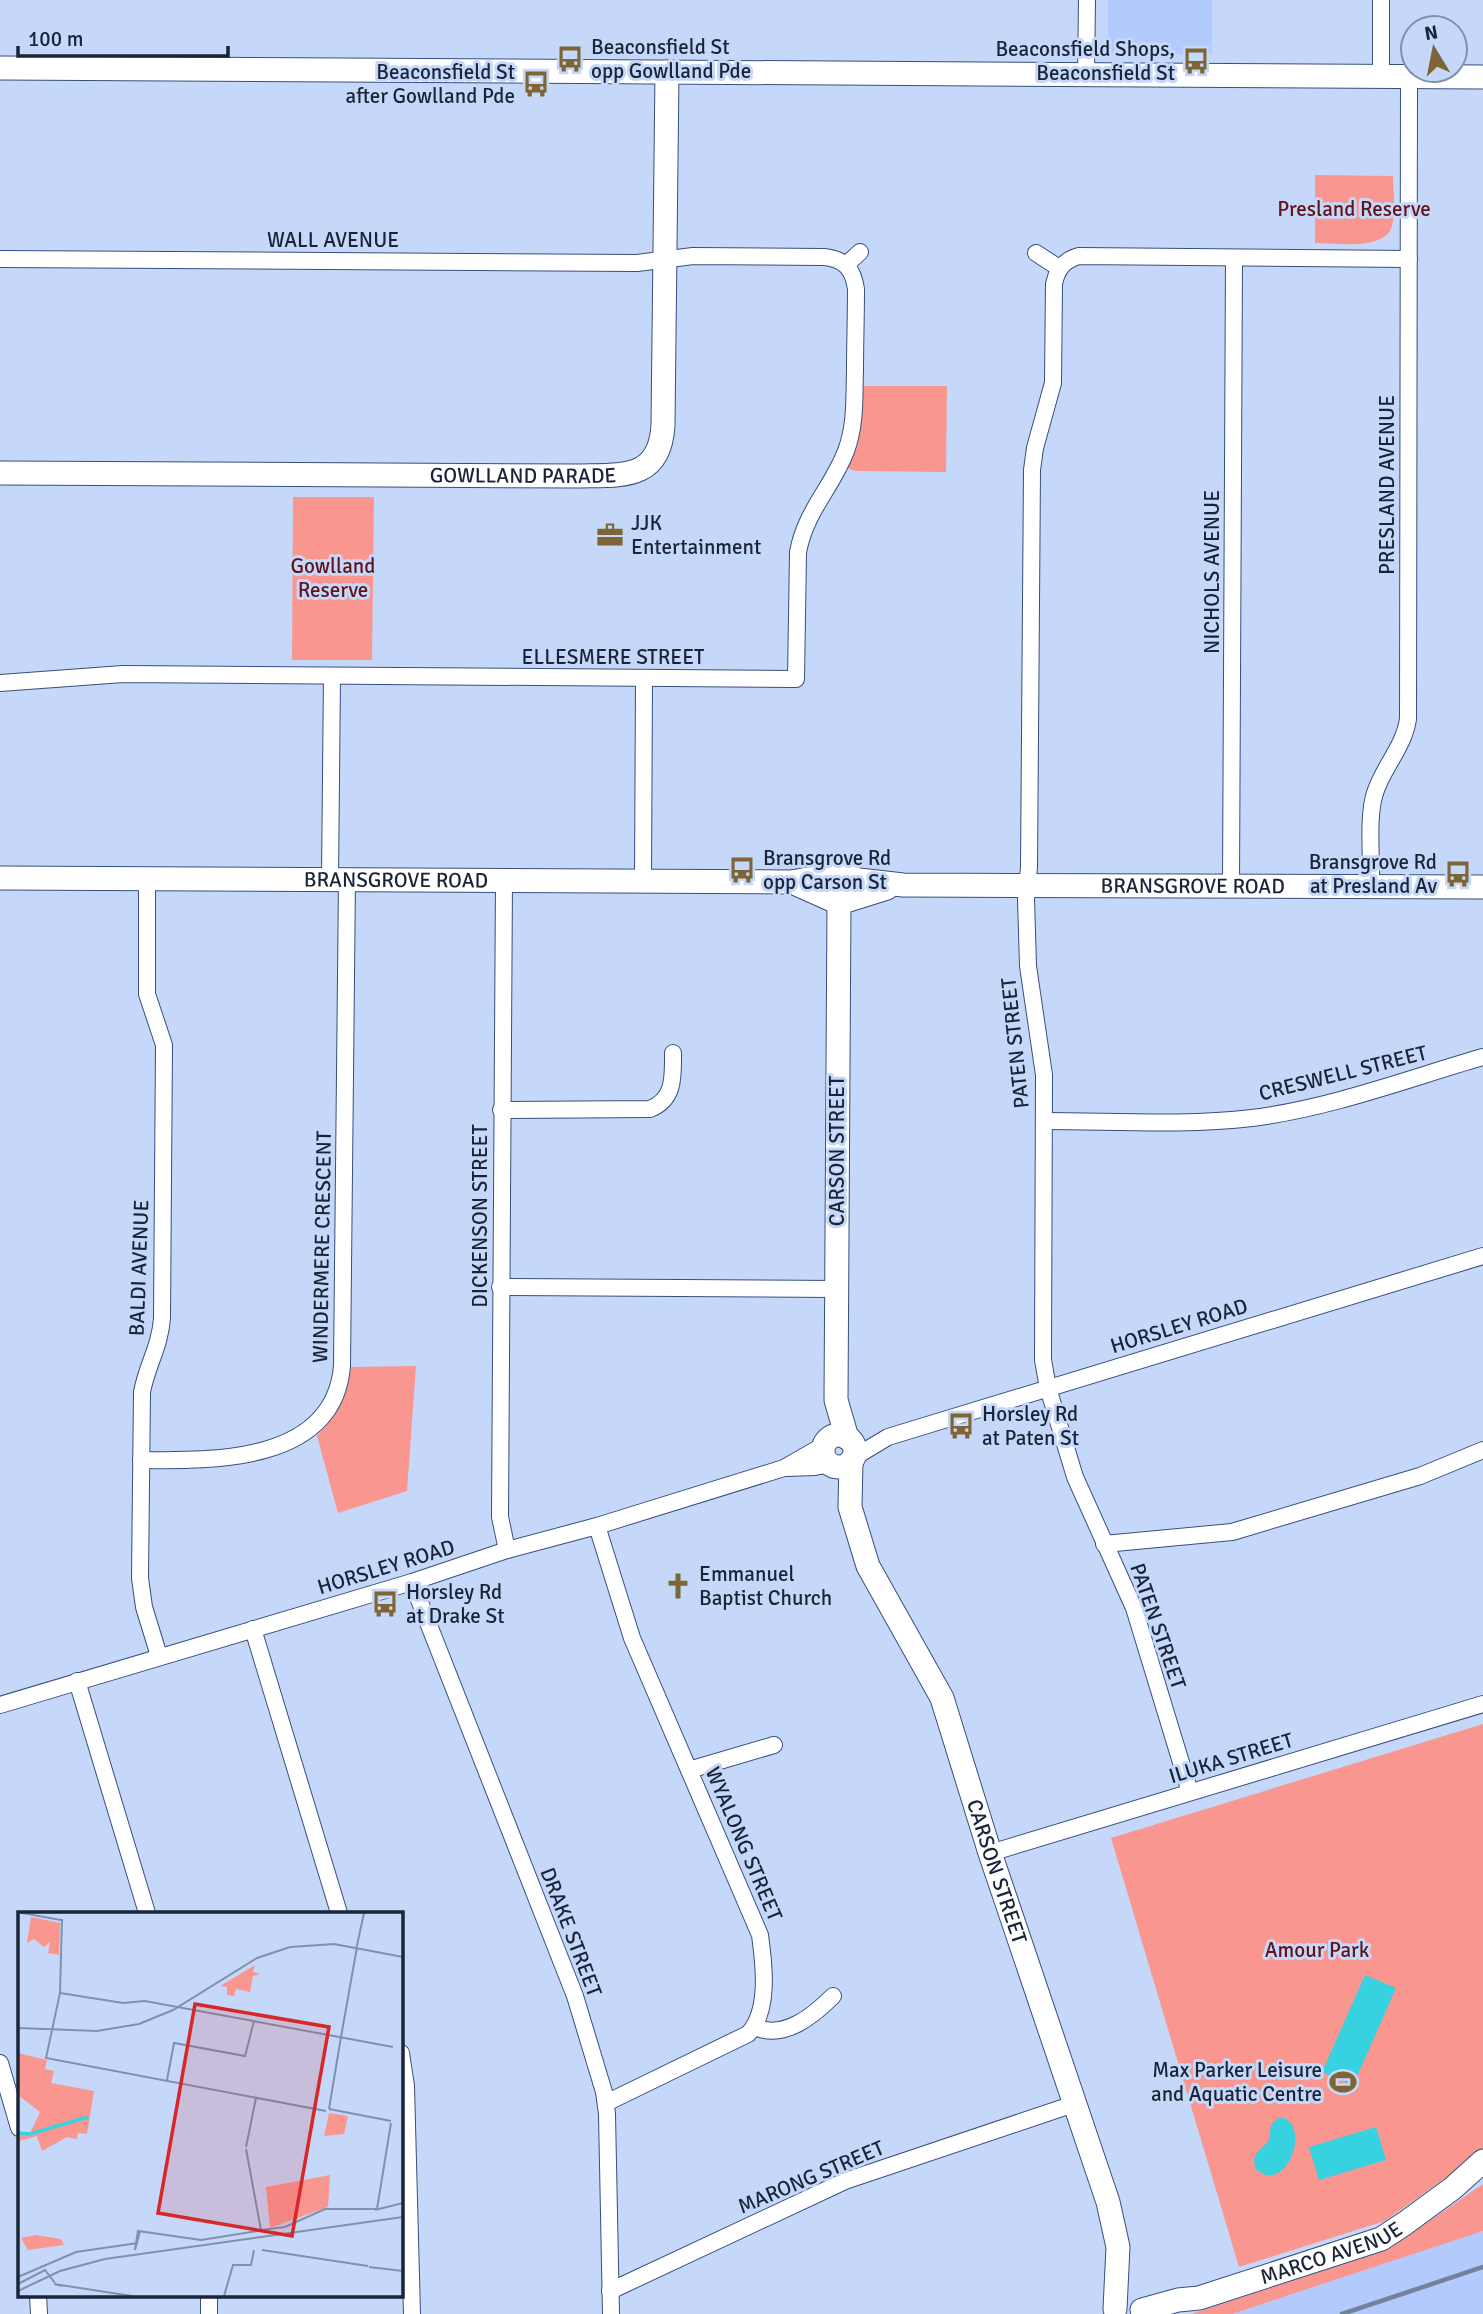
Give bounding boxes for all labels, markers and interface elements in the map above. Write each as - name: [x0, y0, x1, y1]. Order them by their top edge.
- scale bar: [18, 14, 228, 58]
- north arrow: [1399, 14, 1469, 84]
- text: N: [1423, 20, 1440, 46]
- text: 100 m: [28, 26, 83, 52]
- place label: Beaconsfield St opp Gowlland Pde: [591, 34, 751, 84]
- place label: Beaconsfield Shops, Beaconsfield St: [995, 36, 1175, 86]
- bus stop icon: Beaconsfield St opp Gowlland Pde: [555, 44, 585, 74]
- bus stop icon: Beaconsfield Shops, Beaconsfield St: [1181, 46, 1211, 76]
- place label: Beaconsfield St after Gowlland Pde: [346, 59, 515, 109]
- bus stop icon: Beaconsfield St after Gowlland Pde: [521, 69, 551, 99]
- park label: Presland Reserve: [1277, 196, 1431, 222]
- street label: WALL AVENUE: [267, 227, 399, 253]
- street label: PRESLAND AVENUE: [1374, 395, 1400, 575]
- street label: GOWLLAND PARADE: [430, 462, 617, 489]
- street label: NICHOLS AVENUE: [1199, 490, 1225, 654]
- place label: JJK Entertainment: [631, 510, 761, 560]
- office icon: JJK Entertainment: [595, 520, 625, 550]
- park label: Gowlland Reserve: [291, 553, 375, 603]
- street label: ELLESMERE STREET: [522, 644, 705, 670]
- place label: Bransgrove Rd opp Carson St: [763, 845, 891, 895]
- place label: Bransgrove Rd at Presland Av: [1309, 849, 1437, 899]
- bus stop icon: Bransgrove Rd opp Carson St: [727, 855, 757, 885]
- bus stop icon: Bransgrove Rd at Presland Av: [1443, 859, 1473, 889]
- street label: BRANSGROVE ROAD: [304, 867, 488, 893]
- street label: BRANSGROVE ROAD: [1100, 873, 1285, 899]
- street label: PATEN STREET: [995, 976, 1035, 1110]
- street label: CRESWELL STREET: [1256, 1039, 1430, 1106]
- street label: CARSON STREET: [824, 1075, 850, 1226]
- street label: DICKENSON STREET: [467, 1124, 493, 1308]
- street label: WINDERMERE CRESCENT: [307, 1130, 337, 1363]
- street label: BALDI AVENUE: [124, 1199, 154, 1337]
- street label: HORSLEY ROAD: [1107, 1293, 1251, 1359]
- place label: Horsley Rd at Paten St: [982, 1401, 1079, 1451]
- bus stop icon: Horsley Rd at Paten St: [946, 1411, 976, 1441]
- street label: HORSLEY ROAD: [314, 1534, 458, 1600]
- street label: PATEN STREET: [1124, 1560, 1192, 1693]
- place label: Emmanuel Baptist Church: [699, 1561, 832, 1611]
- church icon: Emmanuel Baptist Church: [663, 1571, 693, 1601]
- place label: Horsley Rd at Drake St: [406, 1579, 505, 1629]
- bus stop icon: Horsley Rd at Drake St: [370, 1589, 400, 1619]
- street label: ILUKA STREET: [1166, 1727, 1297, 1789]
- street label: WYALONG STREET: [700, 1763, 788, 1926]
- street label: CARSON STREET: [961, 1796, 1033, 1948]
- street label: DRAKE STREET: [534, 1864, 608, 2001]
- inset map: [18, 1912, 402, 2296]
- park label: Amour Park: [1265, 1937, 1370, 1963]
- place label: Max Parker Leisure and Aquatic Centre: [1151, 2057, 1322, 2107]
- sports icon: Max Parker Leisure and Aquatic Centre: [1328, 2067, 1358, 2097]
- street label: MARONG STREET: [734, 2134, 889, 2220]
- street label: MARCO AVENUE: [1257, 2216, 1407, 2290]

